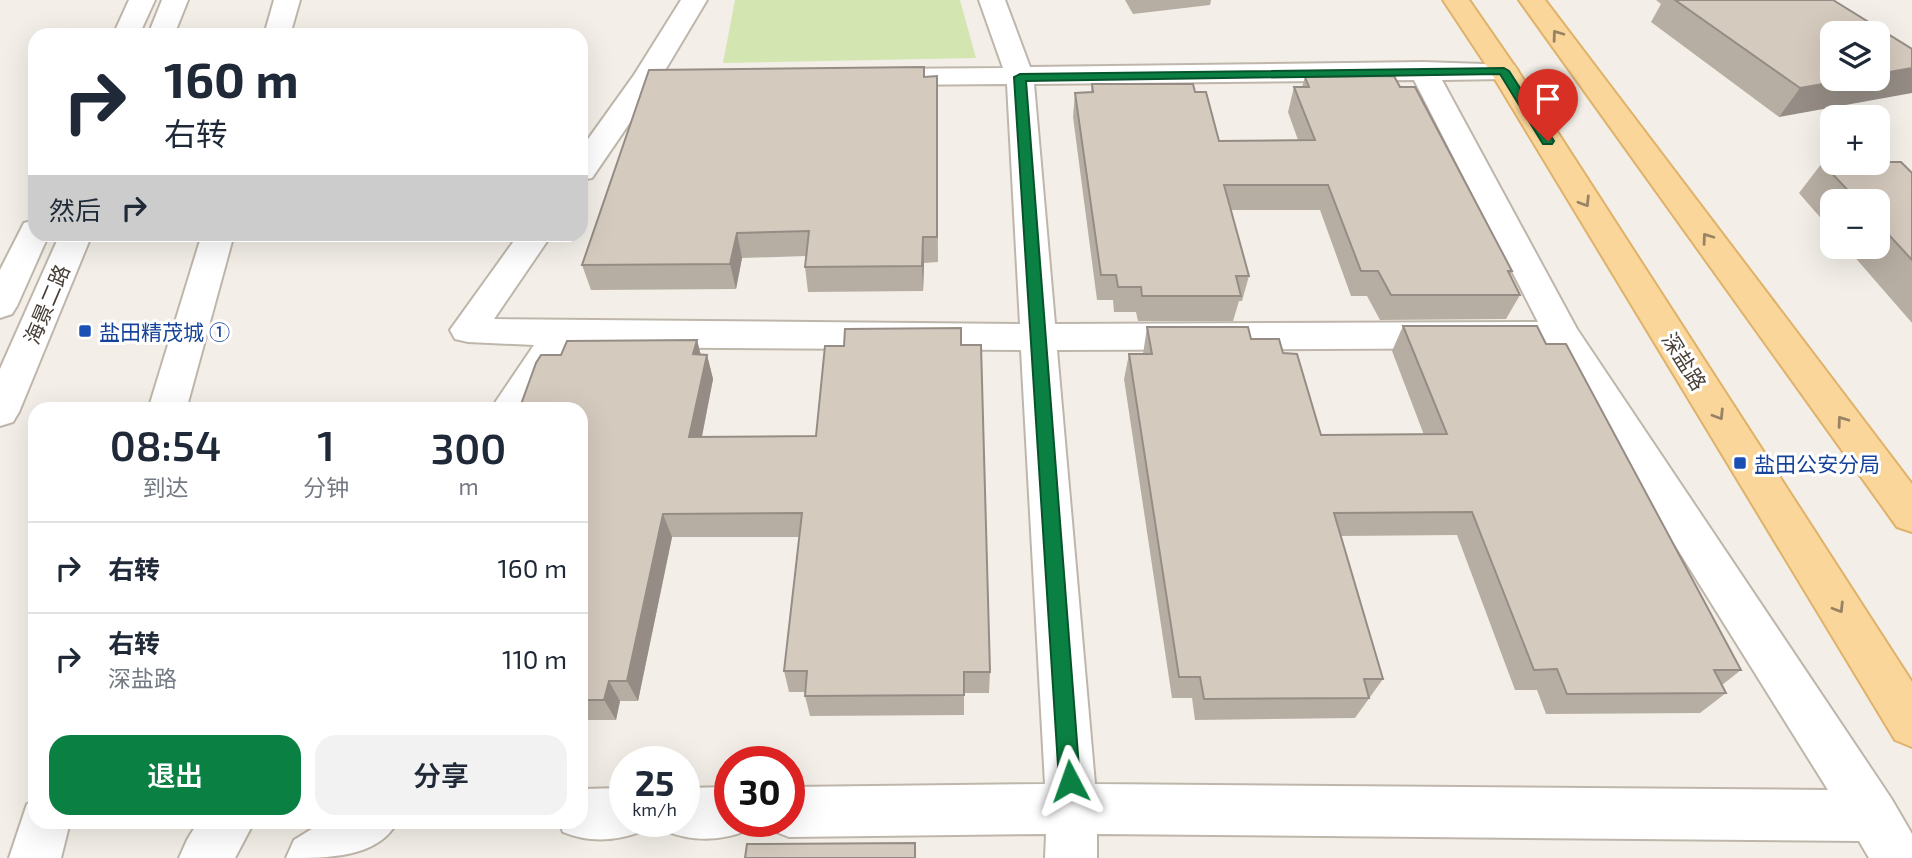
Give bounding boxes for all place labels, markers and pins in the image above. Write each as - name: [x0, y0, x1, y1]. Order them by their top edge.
- pin: [1518, 69, 1578, 141]
- place label: 盐田精茂城 ①: [99, 319, 230, 344]
- marker: 盐田精茂城 ①: [77, 323, 93, 339]
- place label: 盐田公安分局: [1754, 451, 1880, 476]
- marker: 盐田公安分局: [1732, 455, 1748, 471]

